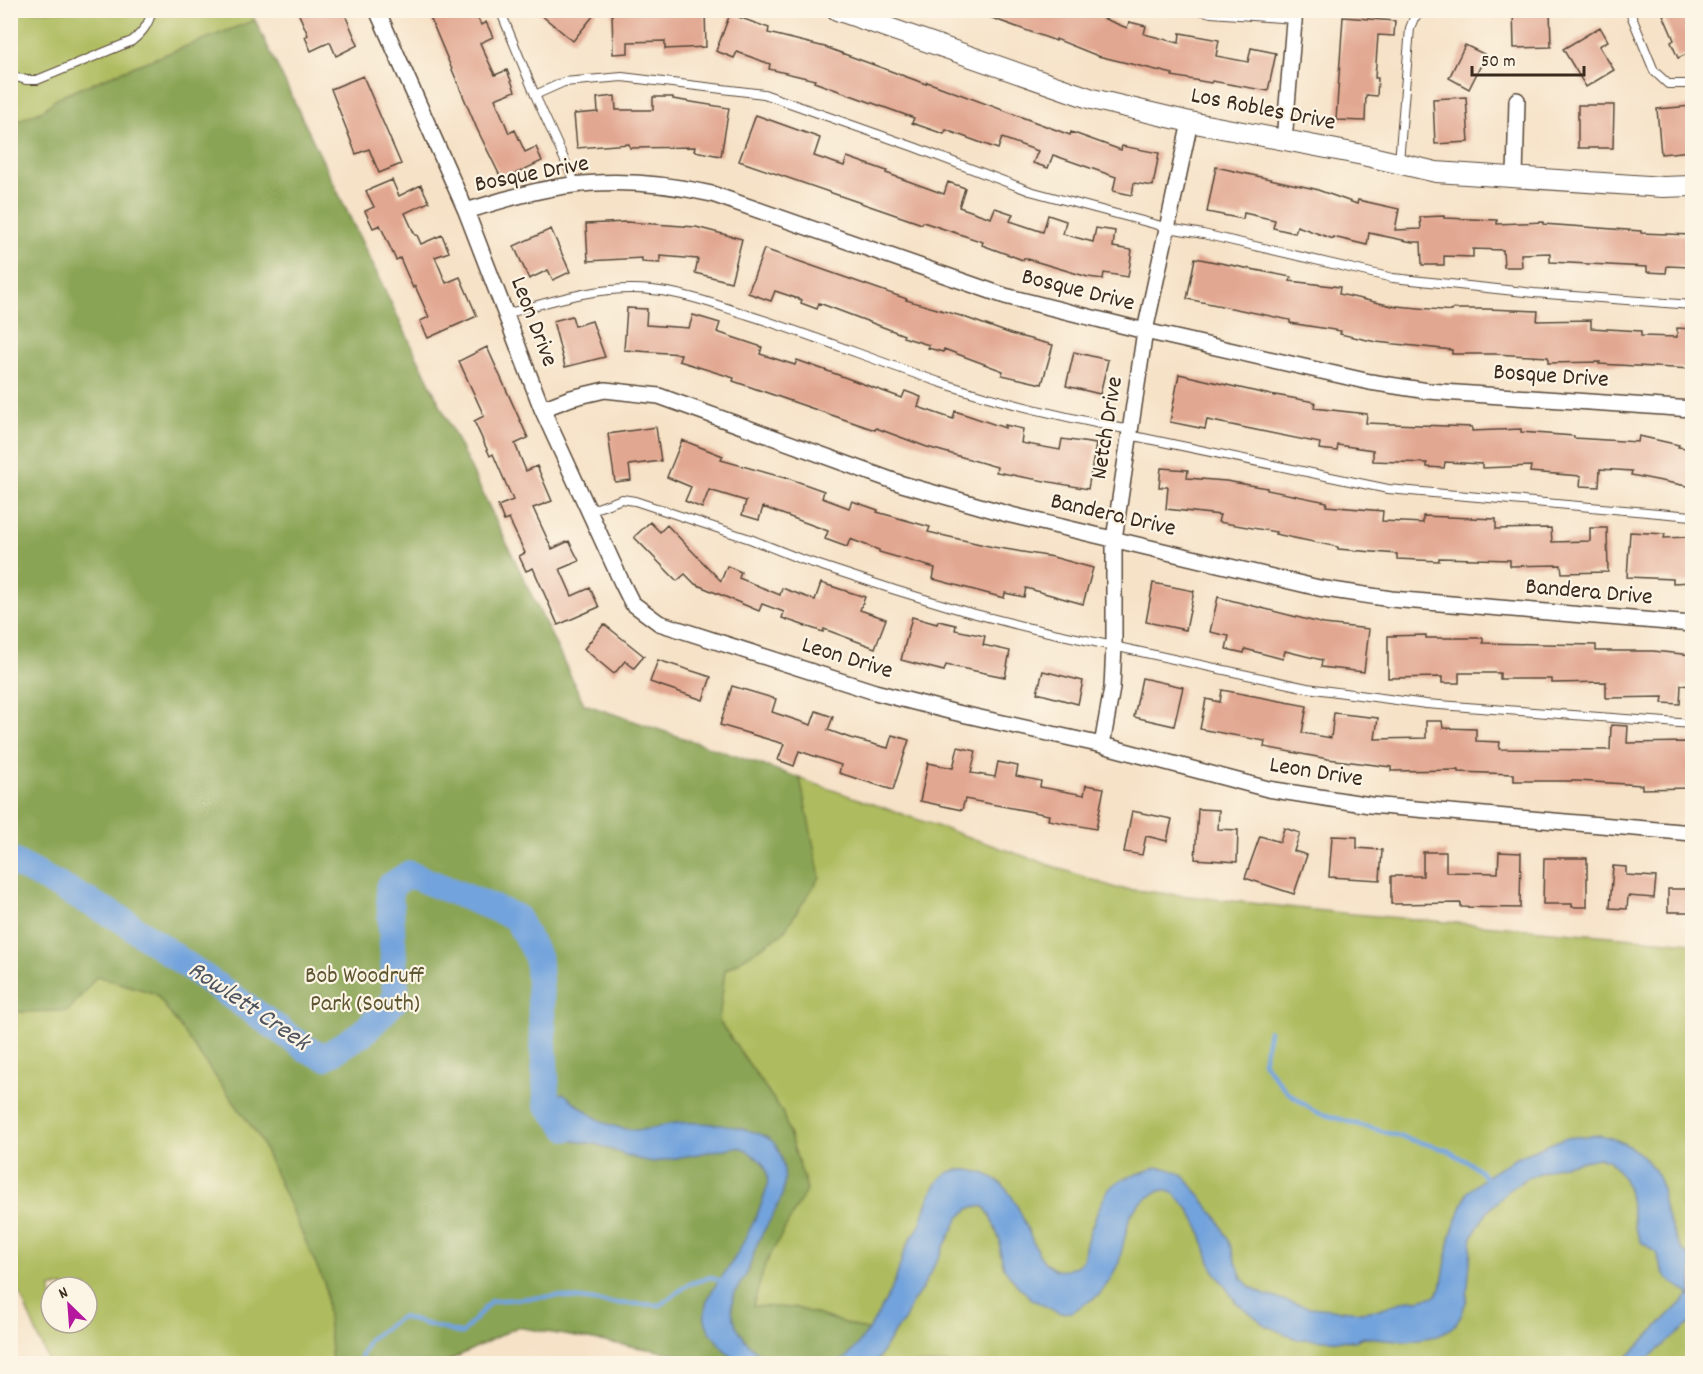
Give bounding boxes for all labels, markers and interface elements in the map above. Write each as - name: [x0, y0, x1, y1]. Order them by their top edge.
- scale bar: [1472, 39, 1584, 77]
- text: 50 m: [1481, 50, 1516, 75]
- street label: Los Robles Drive: [1188, 79, 1338, 141]
- street label: Bosque Drive: [472, 147, 592, 203]
- street label: Bosque Drive: [1018, 261, 1138, 321]
- street label: Leon Drive: [500, 272, 566, 372]
- street label: Bosque Drive: [1492, 356, 1610, 398]
- street label: Netch Drive: [1083, 374, 1133, 482]
- street label: Bandera Drive: [1047, 485, 1179, 547]
- street label: Bandera Drive: [1524, 571, 1654, 615]
- street label: Leon Drive: [797, 629, 897, 689]
- street label: Leon Drive: [1267, 749, 1365, 797]
- water label: Rowlett Creek: [180, 953, 318, 1063]
- park label: Bob Woodruff Park (South): [305, 960, 425, 1022]
- north arrow: [39, 1275, 99, 1335]
- text: N: [55, 1282, 72, 1306]

